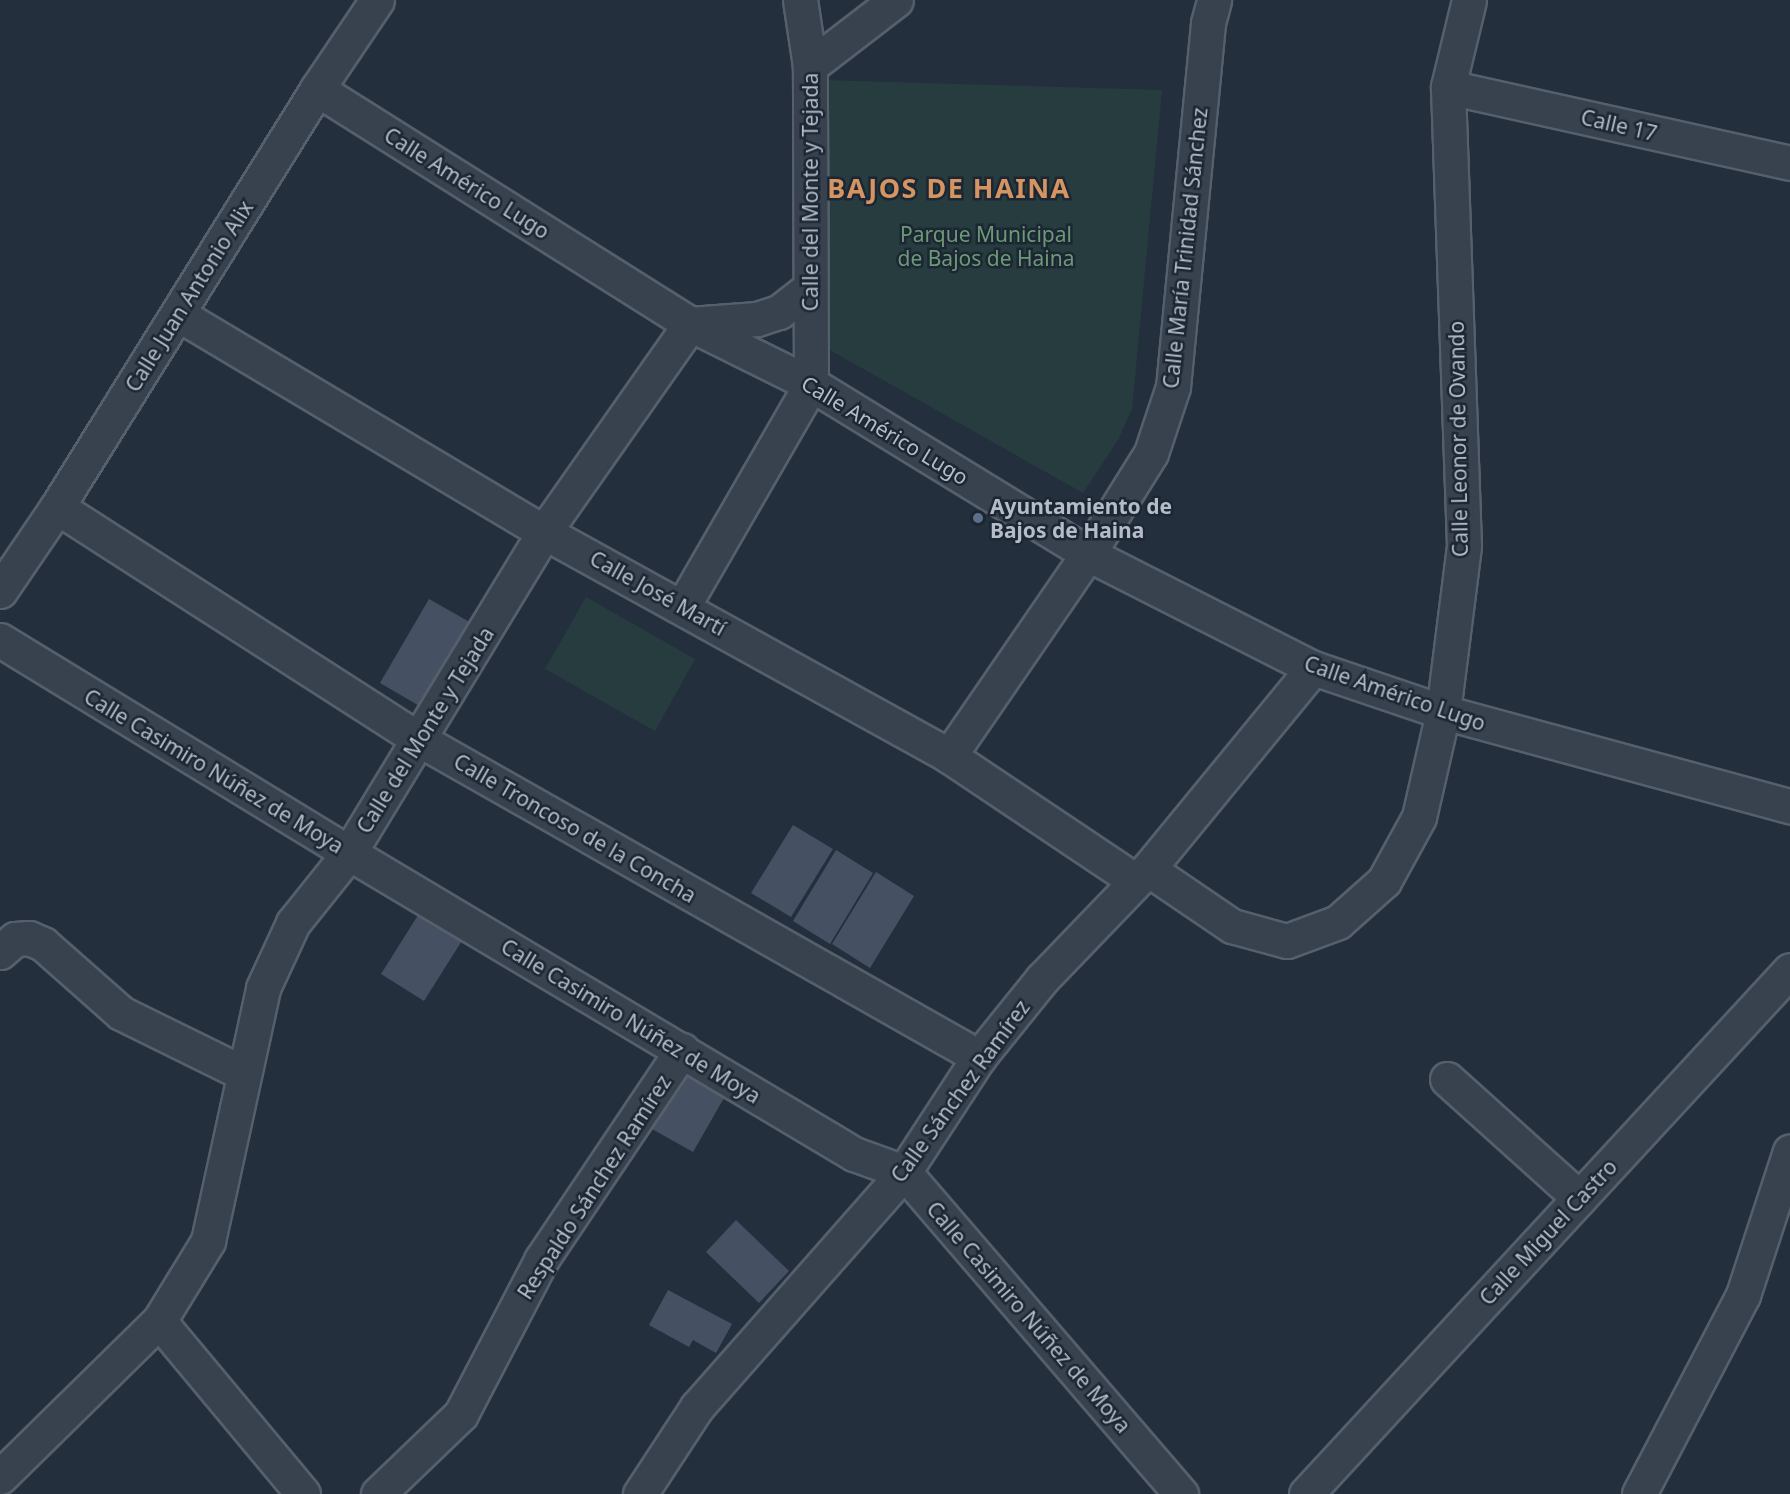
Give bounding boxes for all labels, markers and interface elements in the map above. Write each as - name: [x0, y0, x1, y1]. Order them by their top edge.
- street label: Calle del Monte y Tejada: [797, 73, 823, 311]
- street label: Calle 17: [1579, 104, 1659, 146]
- street label: Calle María Trinidad Sánchez: [1158, 106, 1212, 390]
- street label: Calle Américo Lugo: [380, 122, 554, 244]
- district label: BAJOS DE HAINA: [827, 172, 1071, 204]
- street label: Calle Juan Antonio Alix: [120, 196, 258, 396]
- park label: Parque Municipal de Bajos de Haina: [897, 221, 1075, 271]
- street label: Calle Leonor de Ovando: [1443, 321, 1473, 557]
- street label: Calle Américo Lugo: [797, 370, 973, 490]
- place label: Ayuntamiento de Bajos de Haina: [990, 493, 1172, 543]
- marker: Ayuntamiento de Bajos de Haina: [971, 511, 985, 525]
- street label: Calle José Martí: [586, 545, 730, 641]
- street label: Calle del Monte y Tejada: [351, 622, 499, 838]
- street label: Calle Américo Lugo: [1301, 650, 1489, 736]
- street label: Calle Casimiro Núñez de Moya: [80, 683, 348, 859]
- street label: Calle Troncoso de la Concha: [449, 748, 701, 908]
- street label: Calle Casimiro Núñez de Moya: [497, 933, 765, 1109]
- street label: Calle Sánchez Ramírez: [885, 995, 1035, 1187]
- street label: Respaldo Sánchez Ramírez: [512, 1070, 676, 1304]
- street label: Calle Miguel Castro: [1474, 1154, 1622, 1310]
- street label: Calle Casimiro Núñez de Moya: [922, 1196, 1136, 1438]

